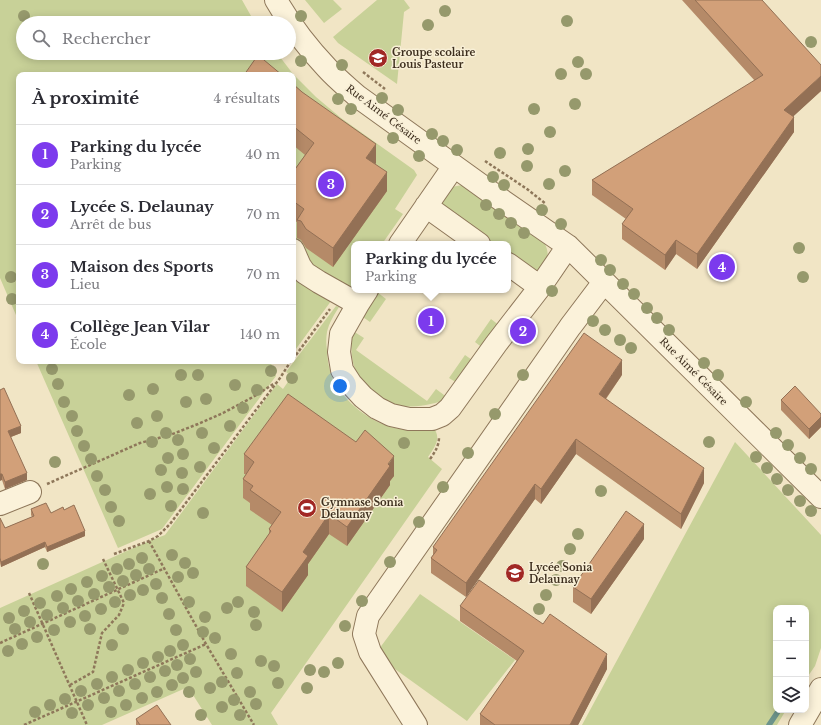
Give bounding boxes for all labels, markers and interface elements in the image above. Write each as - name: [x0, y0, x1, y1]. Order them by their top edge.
- search box: [16, 16, 296, 60]
- icon: search: [30, 27, 52, 49]
- text: Rechercher: [62, 29, 150, 48]
- place label: Groupe scolaire Louis Pasteur: [392, 46, 476, 71]
- school or university icon: Groupe scolaire Louis Pasteur: [367, 47, 389, 69]
- street label: Rue Aimé Césaire: [343, 82, 424, 147]
- text: À proximité: [32, 88, 139, 109]
- text: 4 résultats: [213, 90, 280, 107]
- text: Parking du lycée: [70, 137, 202, 156]
- text: 1: [42, 146, 48, 163]
- text: 40 m: [245, 146, 280, 163]
- text: Parking: [70, 156, 121, 173]
- pin: 3: [318, 169, 344, 199]
- text: Lycée S. Delaunay: [70, 197, 214, 216]
- text: 2: [41, 206, 49, 223]
- text: 70 m: [247, 206, 280, 223]
- text: Arrêt de bus: [70, 216, 151, 233]
- popup: [351, 241, 511, 293]
- text: Parking du lycée: [365, 249, 497, 268]
- pin: 4: [709, 252, 735, 282]
- text: Maison des Sports: [70, 257, 214, 276]
- text: 3: [41, 266, 49, 283]
- text: 70 m: [247, 266, 280, 283]
- text: Parking: [365, 268, 417, 285]
- text: Lieu: [70, 276, 100, 293]
- pin: 1: [418, 306, 444, 336]
- pin: 2: [510, 316, 536, 346]
- text: Collège Jean Vilar: [70, 317, 210, 336]
- text: 4: [41, 326, 49, 343]
- text: 140 m: [240, 326, 280, 343]
- street label: Rue Aimé Césaire: [657, 335, 731, 408]
- text: École: [70, 336, 107, 353]
- your location: [330, 376, 350, 396]
- place label: Gymnase Sonia Delaunay: [321, 496, 403, 521]
- sports icon: Gymnase Sonia Delaunay: [296, 497, 318, 519]
- place label: Lycée Sonia Delaunay: [529, 561, 592, 586]
- school or university icon: Lycée Sonia Delaunay: [504, 562, 526, 584]
- map controls: [773, 605, 809, 713]
- button: +: [773, 605, 809, 641]
- button: −: [773, 641, 809, 677]
- button: layers: [773, 677, 809, 713]

